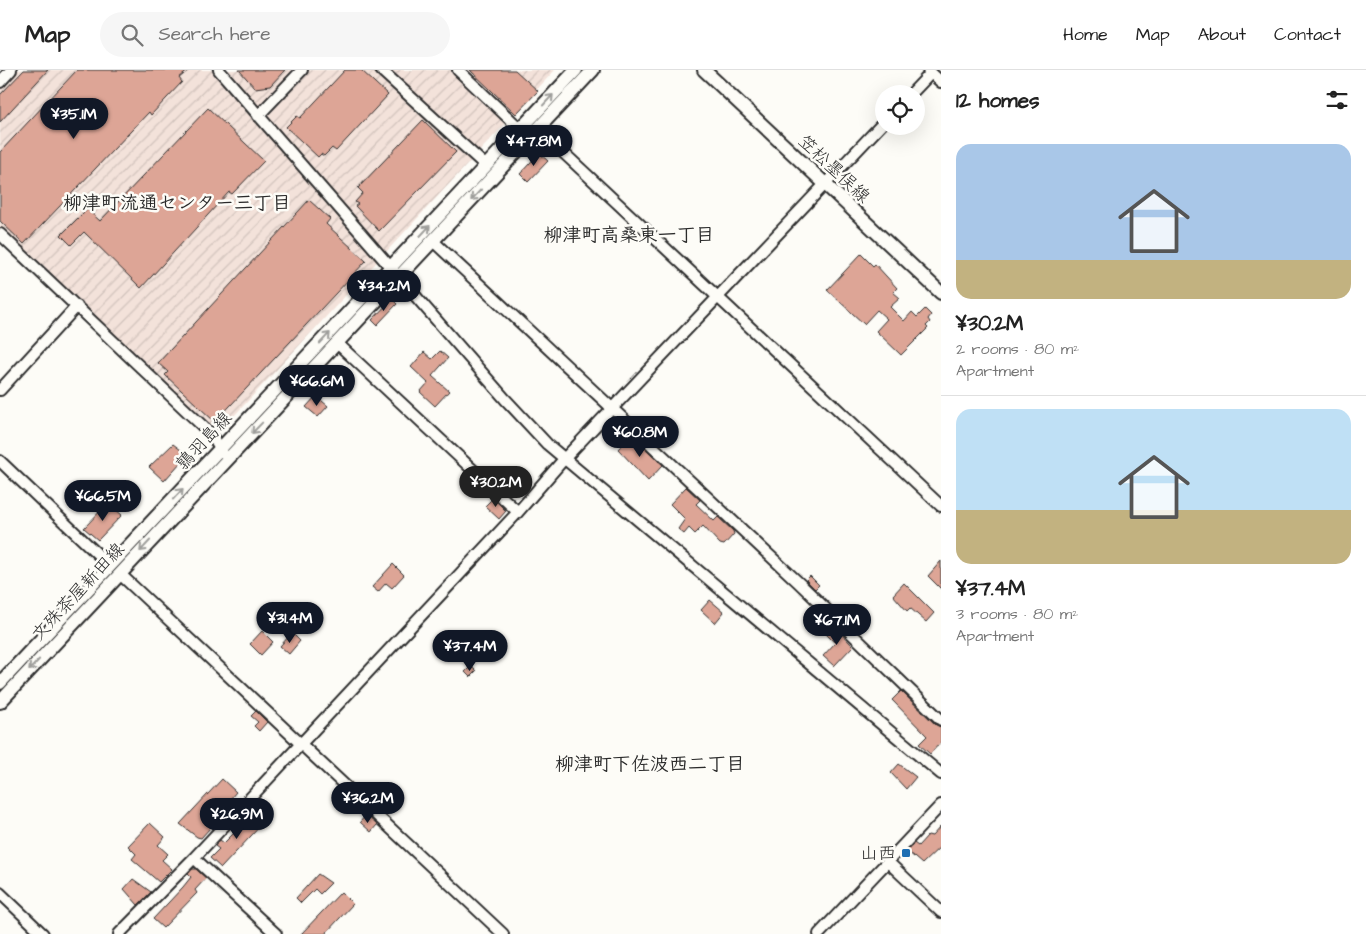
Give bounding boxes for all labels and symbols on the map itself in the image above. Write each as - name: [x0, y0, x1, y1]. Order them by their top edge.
- one-way arrow: [542, 93, 554, 106]
- pin: ¥35.1M: [33, 98, 115, 140]
- pin: ¥47.8M: [493, 124, 575, 167]
- street label: 笠松墨俣線: [793, 129, 875, 209]
- one-way arrow: [470, 188, 482, 201]
- district label: 柳津町流通センター三丁目: [63, 190, 291, 217]
- district label: 柳津町高桑東一丁目: [543, 222, 715, 249]
- one-way arrow: [419, 225, 431, 237]
- pin: ¥34.2M: [343, 270, 425, 312]
- one-way arrow: [319, 331, 331, 344]
- pin: ¥66.6M: [276, 364, 358, 407]
- street label: 鶉羽島線: [170, 406, 238, 476]
- pin: ¥60.8M: [599, 416, 681, 458]
- one-way arrow: [251, 421, 263, 433]
- pin: ¥30.2M: [455, 466, 537, 508]
- pin: ¥66.5M: [62, 480, 144, 522]
- one-way arrow: [171, 489, 183, 501]
- street label: 文殊茶屋新田線: [26, 537, 130, 647]
- one-way arrow: [139, 540, 151, 553]
- pin: ¥31.4M: [249, 602, 331, 644]
- pin: ¥67.1M: [796, 604, 878, 646]
- pin: ¥37.4M: [429, 630, 511, 672]
- one-way arrow: [28, 659, 40, 671]
- district label: 柳津町下佐波西二丁目: [555, 751, 745, 778]
- pin: ¥36.2M: [327, 782, 409, 824]
- pin: ¥26.9M: [196, 798, 278, 840]
- place label: 山西: [860, 841, 896, 866]
- marker: 山西: [900, 847, 912, 859]

